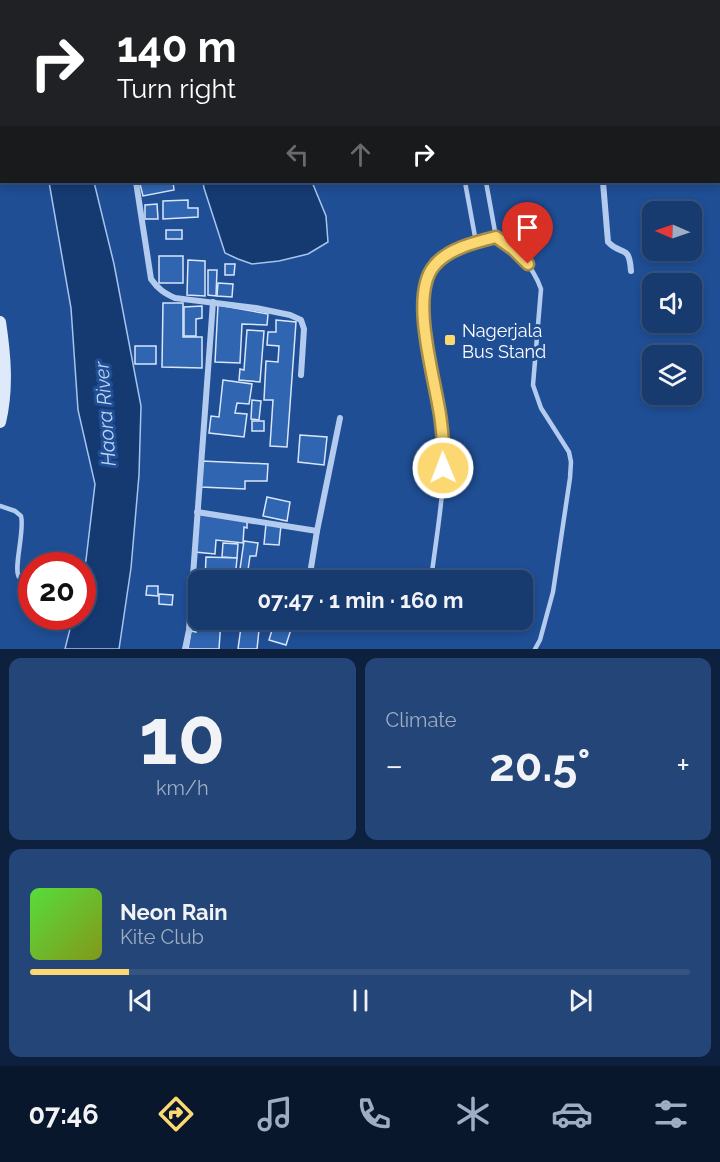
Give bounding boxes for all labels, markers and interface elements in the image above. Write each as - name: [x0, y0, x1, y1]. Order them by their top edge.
- text: 140 m: [117, 23, 237, 72]
- icon: right: [18, 24, 96, 102]
- text: Turn right: [117, 73, 236, 104]
- icon: left: [281, 138, 314, 171]
- icon: ahead: [344, 138, 377, 171]
- icon: right: [407, 138, 440, 171]
- north arrow: [642, 201, 702, 261]
- map controls: [642, 201, 702, 405]
- pin: [502, 202, 553, 264]
- icon: arrive: [511, 211, 544, 244]
- button: sound: [642, 273, 702, 333]
- place label: Nagerjala Bus Stand: [462, 320, 546, 362]
- marker: Nagerjala Bus Stand: [443, 333, 457, 347]
- button: layers: [642, 345, 702, 405]
- water label: Haora River: [89, 360, 121, 467]
- position arrow: [411, 436, 475, 500]
- speed limit sign: 20: [18, 552, 96, 630]
- text: 07:47 · 1 min · 160 m: [257, 587, 464, 613]
- text: 10: [139, 691, 225, 782]
- text: Climate: [386, 708, 457, 732]
- text: 20.5°: [489, 739, 590, 792]
- text: −: [386, 746, 403, 785]
- text: +: [676, 746, 690, 785]
- text: km/h: [156, 776, 209, 800]
- text: Neon Rain: [120, 899, 228, 925]
- text: Kite Club: [120, 925, 204, 949]
- icon: previous: [124, 984, 157, 1017]
- icon: pause: [344, 984, 377, 1017]
- icon: next: [564, 984, 597, 1017]
- icon: directions: [155, 1093, 197, 1135]
- icon: music: [254, 1093, 296, 1135]
- icon: phone: [353, 1093, 395, 1135]
- icon: climate: [452, 1093, 494, 1135]
- icon: car: [551, 1093, 593, 1135]
- icon: filters: [650, 1093, 692, 1135]
- text: 07:46: [28, 1099, 99, 1130]

